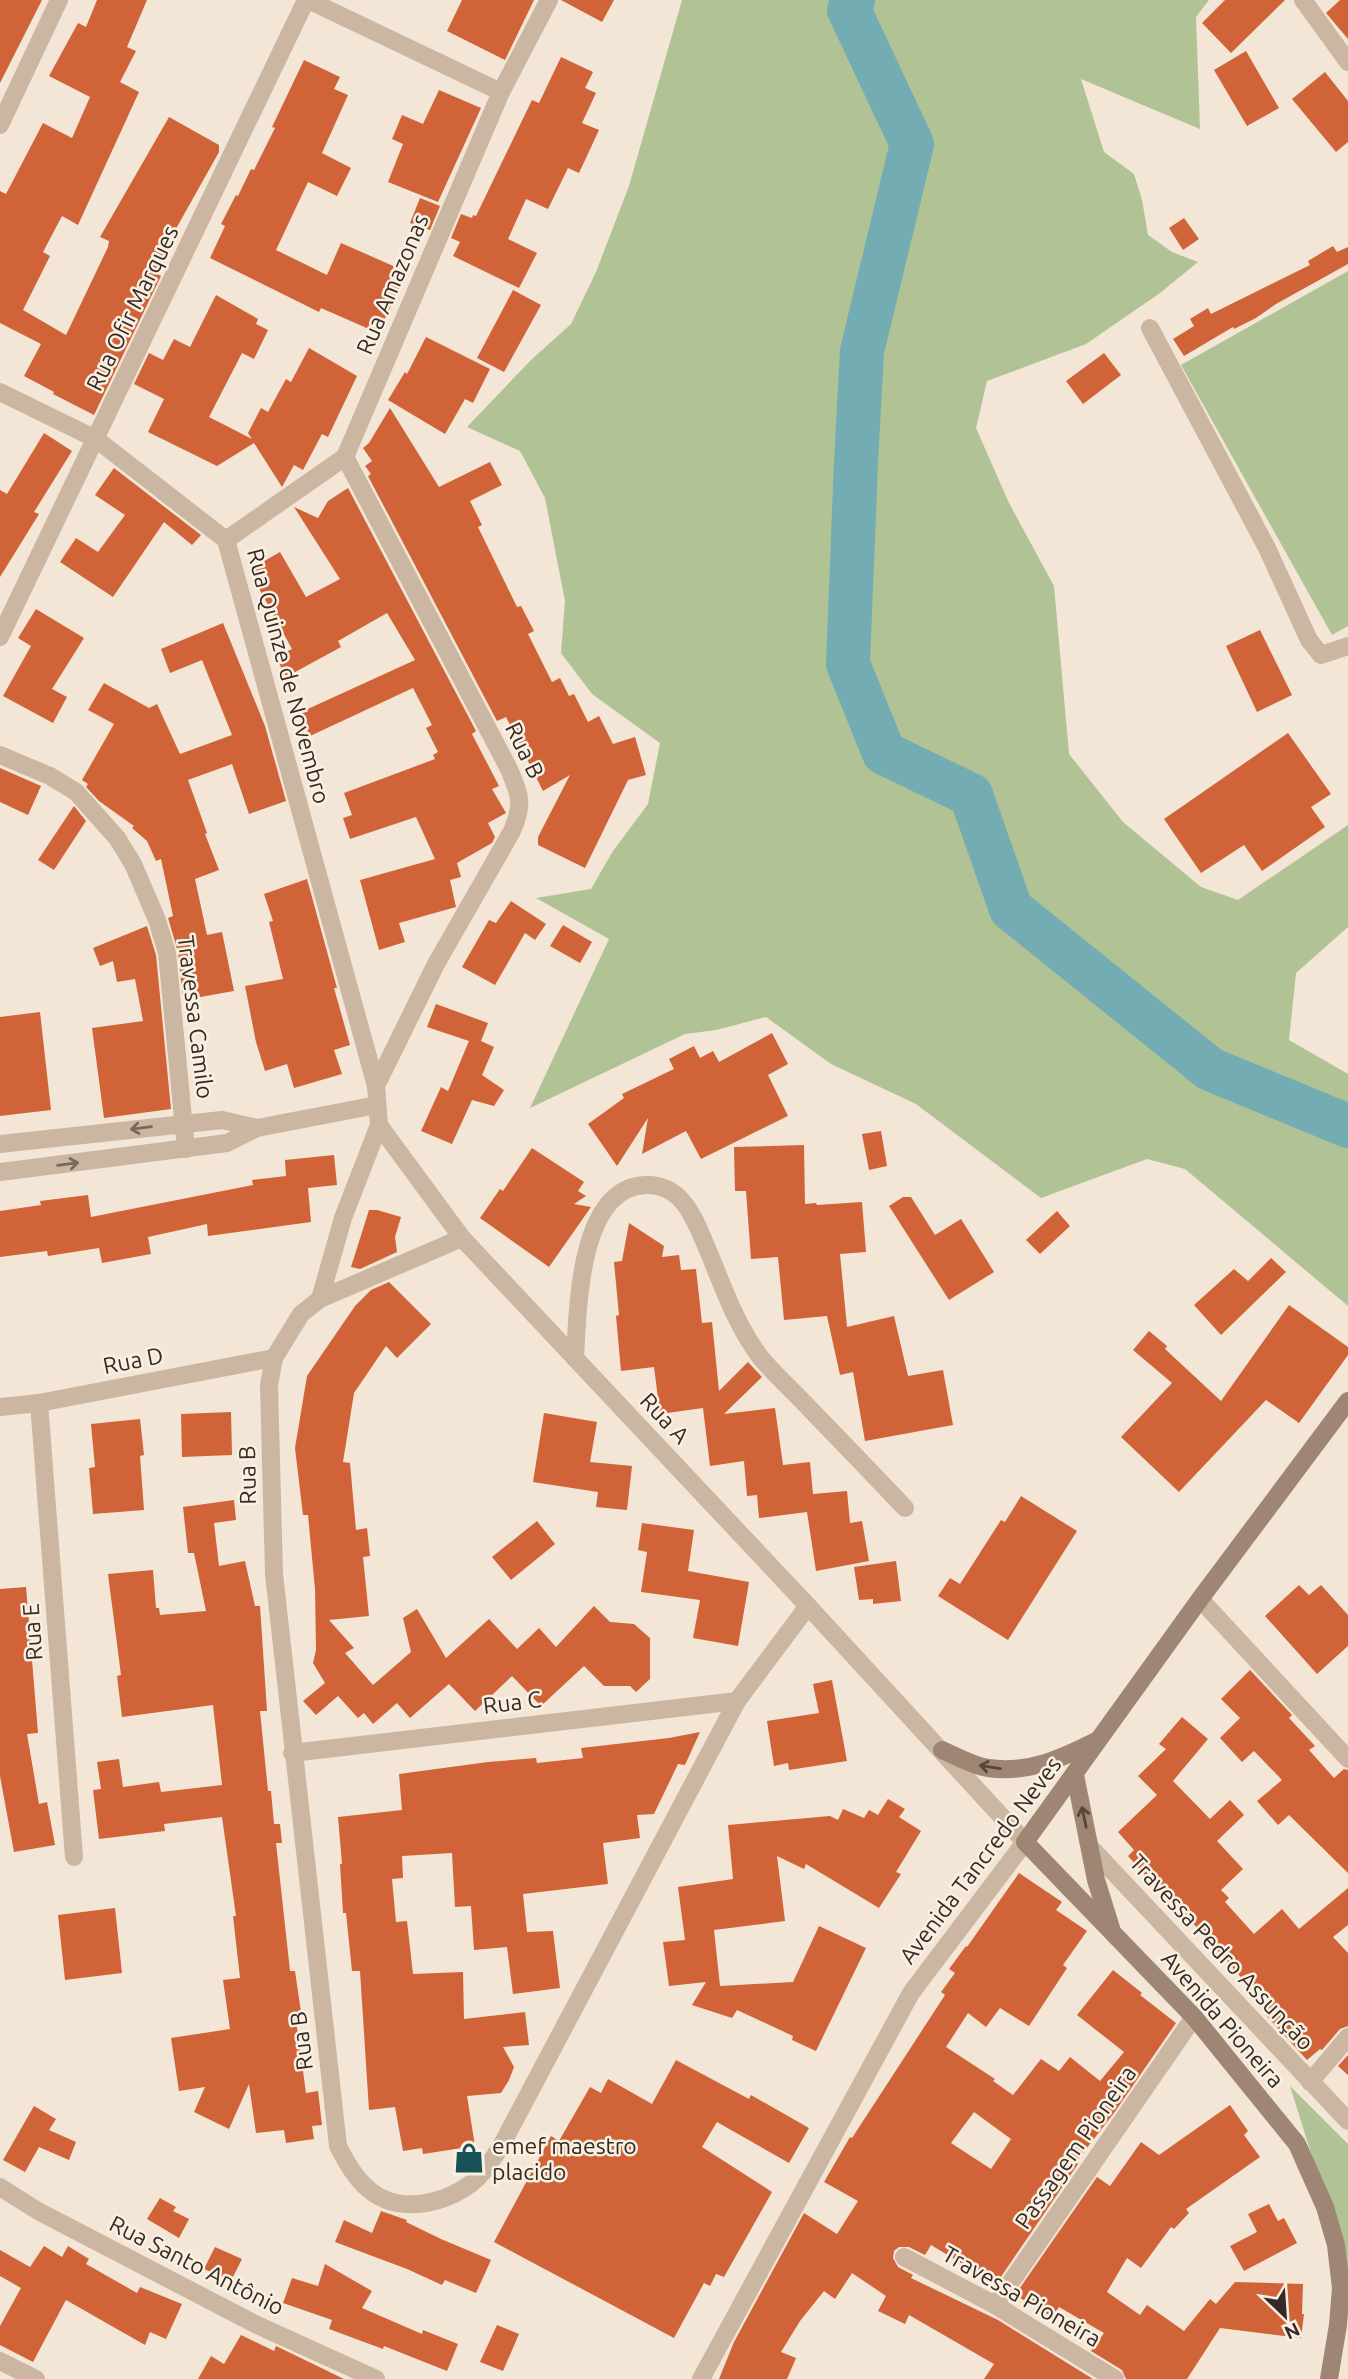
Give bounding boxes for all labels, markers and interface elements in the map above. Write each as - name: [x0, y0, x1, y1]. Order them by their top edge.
- street label: Rua Amazonas: [351, 210, 433, 358]
- street label: Rua Ofir Marques: [81, 221, 183, 395]
- street label: Rua Quinze de Novembro: [243, 546, 335, 806]
- street label: Rua B: [501, 718, 549, 782]
- street label: Travessa Camilo: [174, 934, 218, 1100]
- one-way arrow: [130, 1121, 153, 1134]
- one-way arrow: [56, 1157, 79, 1170]
- street label: Rua D: [101, 1342, 165, 1378]
- street label: Rua A: [636, 1388, 694, 1448]
- street label: Rua B: [234, 1445, 260, 1505]
- street label: Rua E: [18, 1602, 46, 1662]
- street label: Rua C: [481, 1686, 543, 1718]
- street label: Avenida Tancredo Neves: [894, 1752, 1066, 1968]
- one-way arrow: [979, 1760, 1002, 1773]
- one-way arrow: [1076, 1806, 1090, 1829]
- street label: Travessa Pedro Assunção: [1125, 1849, 1319, 2055]
- street label: Avenida Pioneira: [1157, 1946, 1289, 2092]
- street label: Rua B: [285, 2010, 317, 2072]
- street label: Passagem Pioneira: [1009, 2061, 1141, 2233]
- place label: emef maestro placido: [492, 2133, 637, 2184]
- shop icon: emef maestro placido: [452, 2141, 486, 2175]
- street label: Rua Santo Antônio: [106, 2210, 288, 2320]
- street label: Travessa Pioneira: [939, 2241, 1105, 2351]
- north arrow: [1250, 2281, 1320, 2351]
- text: N: [1281, 2318, 1303, 2344]

